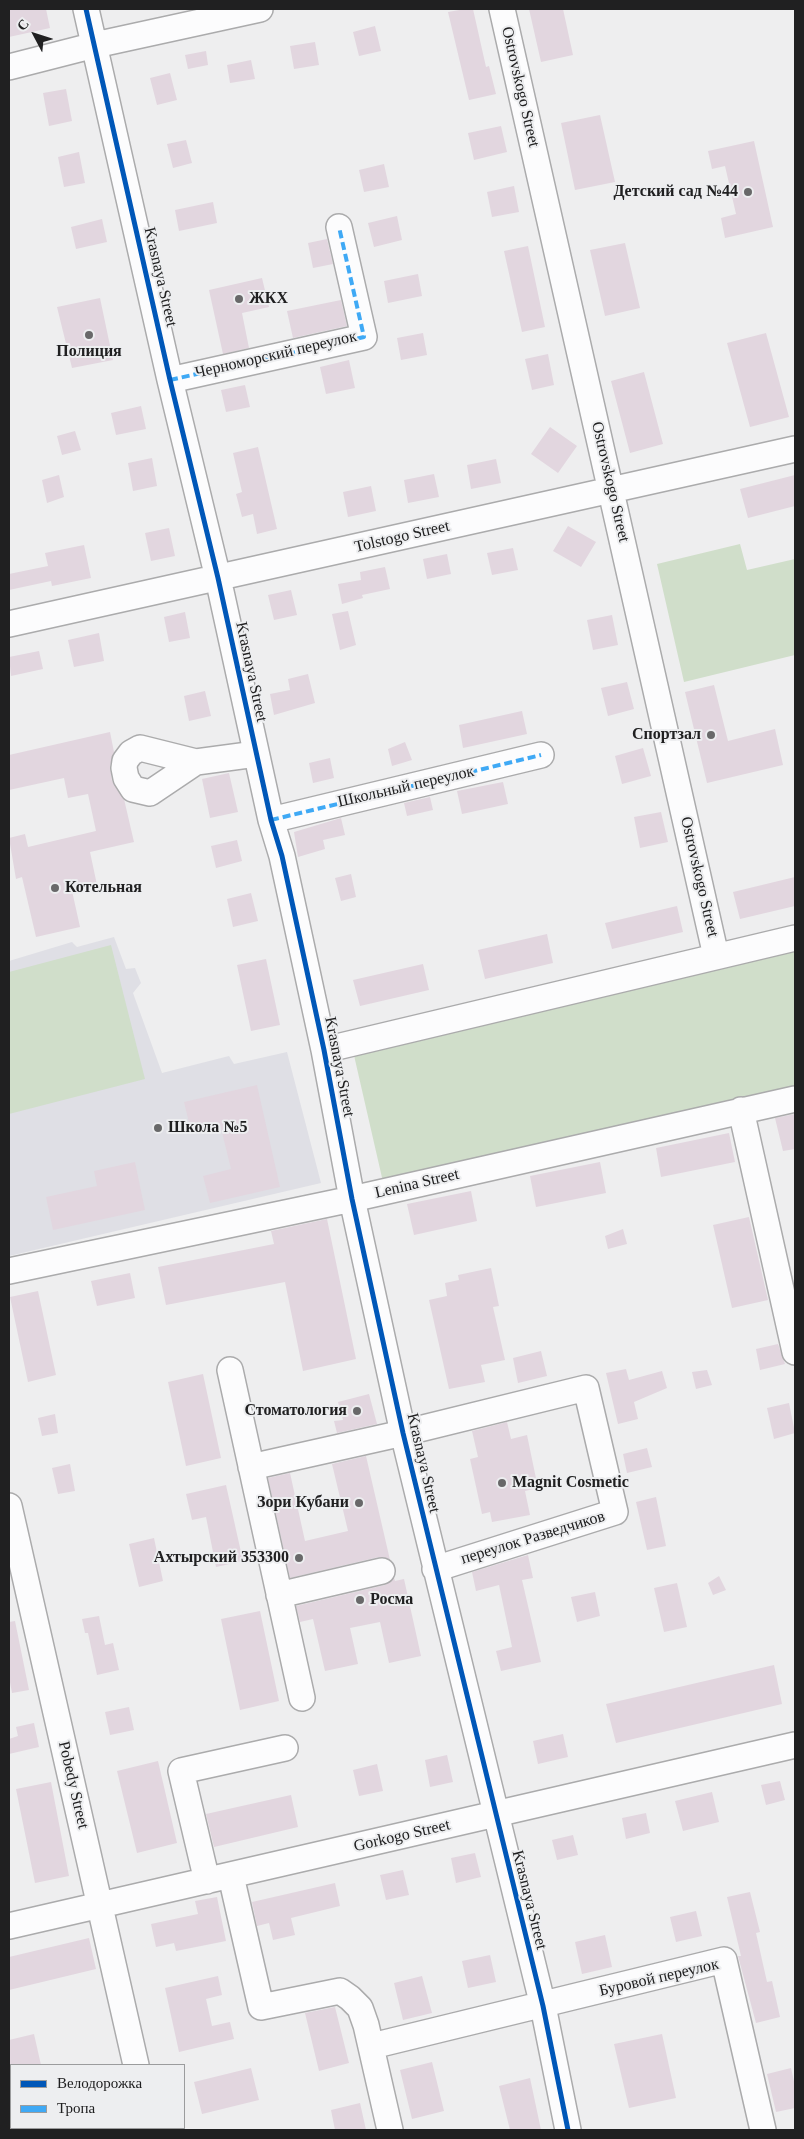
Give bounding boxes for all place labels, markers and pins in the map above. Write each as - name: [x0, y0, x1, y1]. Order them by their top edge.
- place label: Детский сад №44: [613, 182, 738, 202]
- marker: Детский сад №44: [742, 186, 754, 198]
- place label: ЖКХ: [249, 289, 288, 309]
- marker: ЖКХ: [233, 293, 245, 305]
- marker: Полиция: [83, 329, 95, 341]
- place label: Полиция: [56, 342, 122, 362]
- place label: Спортзал: [632, 725, 701, 745]
- marker: Спортзал: [705, 729, 717, 741]
- place label: Котельная: [65, 878, 142, 898]
- marker: Котельная: [49, 882, 61, 894]
- place label: Школа №5: [168, 1118, 247, 1138]
- marker: Школа №5: [152, 1122, 164, 1134]
- place label: Стоматология: [244, 1401, 347, 1421]
- marker: Стоматология: [351, 1405, 363, 1417]
- place label: Magnit Cosmetic: [512, 1473, 629, 1493]
- marker: Magnit Cosmetic: [496, 1477, 508, 1489]
- place label: Зори Кубани: [257, 1493, 349, 1513]
- marker: Зори Кубани: [353, 1497, 365, 1509]
- place label: Ахтырский 353300: [154, 1548, 289, 1568]
- marker: Ахтырский 353300: [293, 1552, 305, 1564]
- place label: Росма: [370, 1590, 413, 1610]
- marker: Росма: [354, 1594, 366, 1606]

